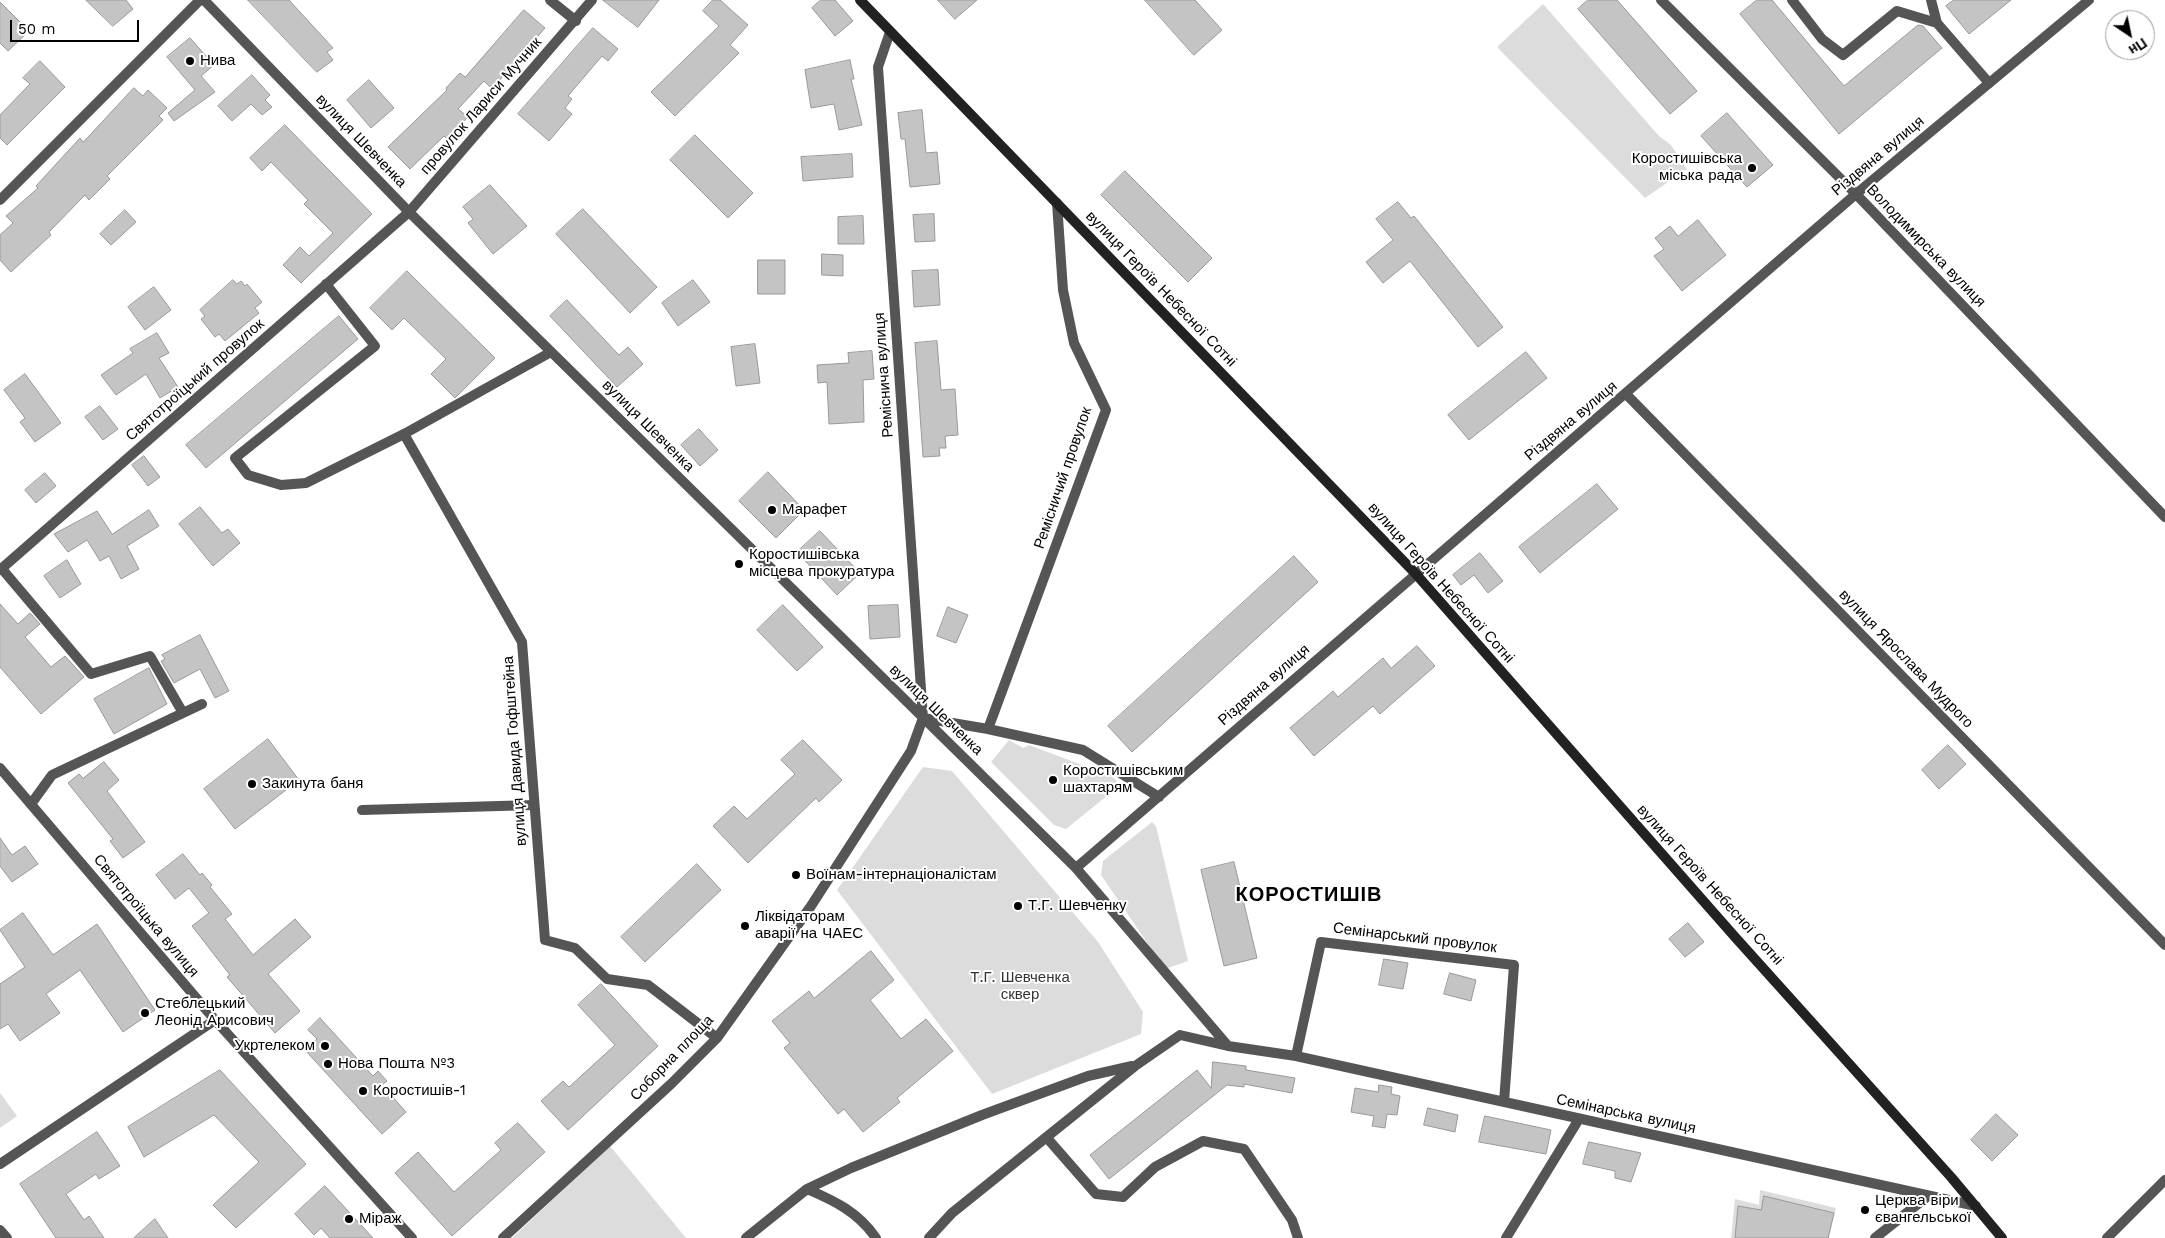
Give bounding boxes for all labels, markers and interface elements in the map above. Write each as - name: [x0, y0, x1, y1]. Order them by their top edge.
- scale bar: [12, 10, 141, 42]
- north arrow: [2105, 10, 2155, 60]
- text: 50 m: [18, 20, 55, 38]
- street label: провулок Лариси Мучник: [417, 34, 545, 178]
- text: Пн: [2126, 35, 2150, 58]
- place label: Нива: [200, 52, 235, 70]
- marker: Нива: [184, 55, 196, 67]
- street label: вулиця Шевченка: [312, 91, 410, 191]
- street label: Різдвяна вулиця: [1828, 112, 1928, 200]
- place label: Коростишівська міська рада: [1632, 150, 1742, 185]
- marker: Коростишівська міська рада: [1746, 162, 1758, 174]
- street label: Володимирська вулиця: [1863, 181, 1989, 311]
- street label: вулиця Героїв Небесної Сотні: [1082, 207, 1240, 371]
- street label: Реміснича вулиця: [871, 312, 897, 438]
- street label: Святотроїцький провулок: [122, 315, 268, 445]
- street label: вулиця Шевченка: [598, 376, 698, 476]
- street label: Різдвяна вулиця: [1521, 377, 1621, 465]
- street label: Ремісничий провулок: [1030, 405, 1096, 551]
- street label: вулиця Героїв Небесної Сотні: [1364, 499, 1518, 667]
- place label: Марафет: [782, 501, 847, 519]
- marker: Марафет: [766, 504, 778, 516]
- place label: Коростишівська місцева прокуратура: [749, 546, 894, 581]
- marker: Коростишівська місцева прокуратура: [733, 558, 745, 570]
- street label: вулиця Ярослава Мудрого: [1835, 586, 1977, 732]
- street label: Різдвяна вулиця: [1215, 640, 1313, 730]
- street label: вулиця Давида Гофштейна: [499, 655, 531, 847]
- street label: вулиця Шевченка: [886, 661, 986, 759]
- place label: Коростишівським шахтарям: [1063, 762, 1183, 797]
- marker: Коростишівським шахтарям: [1047, 774, 1059, 786]
- place label: Закинута баня: [262, 775, 363, 793]
- marker: Закинута баня: [246, 778, 258, 790]
- street label: вулиця Героїв Небесної Сотні: [1633, 801, 1787, 969]
- street label: Святотроїцька вулиця: [89, 851, 203, 981]
- place label: Воїнам-інтернаціоналістам: [806, 866, 997, 884]
- marker: Воїнам-інтернаціоналістам: [790, 869, 802, 881]
- district label: КОРОСТИШІВ: [1234, 883, 1384, 907]
- place label: Т.Г. Шевченку: [1028, 897, 1126, 915]
- marker: Т.Г. Шевченку: [1012, 900, 1024, 912]
- place label: Ліквідаторам аварії на ЧАЕС: [755, 908, 863, 943]
- street label: Семінарський провулок: [1332, 919, 1498, 957]
- marker: Ліквідаторам аварії на ЧАЕС: [739, 920, 751, 932]
- park label: Т.Г. Шевченка сквер: [970, 969, 1070, 1004]
- place label: Стеблецький Леонід Арисович: [155, 995, 274, 1030]
- marker: Стеблецький Леонід Арисович: [139, 1007, 151, 1019]
- street label: Соборна площа: [627, 1011, 717, 1105]
- place label: Укртелеком: [235, 1037, 315, 1055]
- marker: Укртелеком: [319, 1040, 331, 1052]
- place label: Нова Пошта №3: [338, 1055, 455, 1073]
- marker: Нова Пошта №3: [322, 1058, 334, 1070]
- place label: Коростишів-1: [373, 1082, 466, 1100]
- marker: Коростишів-1: [357, 1085, 369, 1097]
- street label: Семінарська вулиця: [1555, 1090, 1697, 1138]
- place label: Церква віри євангельської: [1875, 1192, 1971, 1227]
- marker: Церква віри євангельської: [1859, 1204, 1871, 1216]
- place label: Міраж: [359, 1210, 402, 1228]
- marker: Міраж: [343, 1213, 355, 1225]

